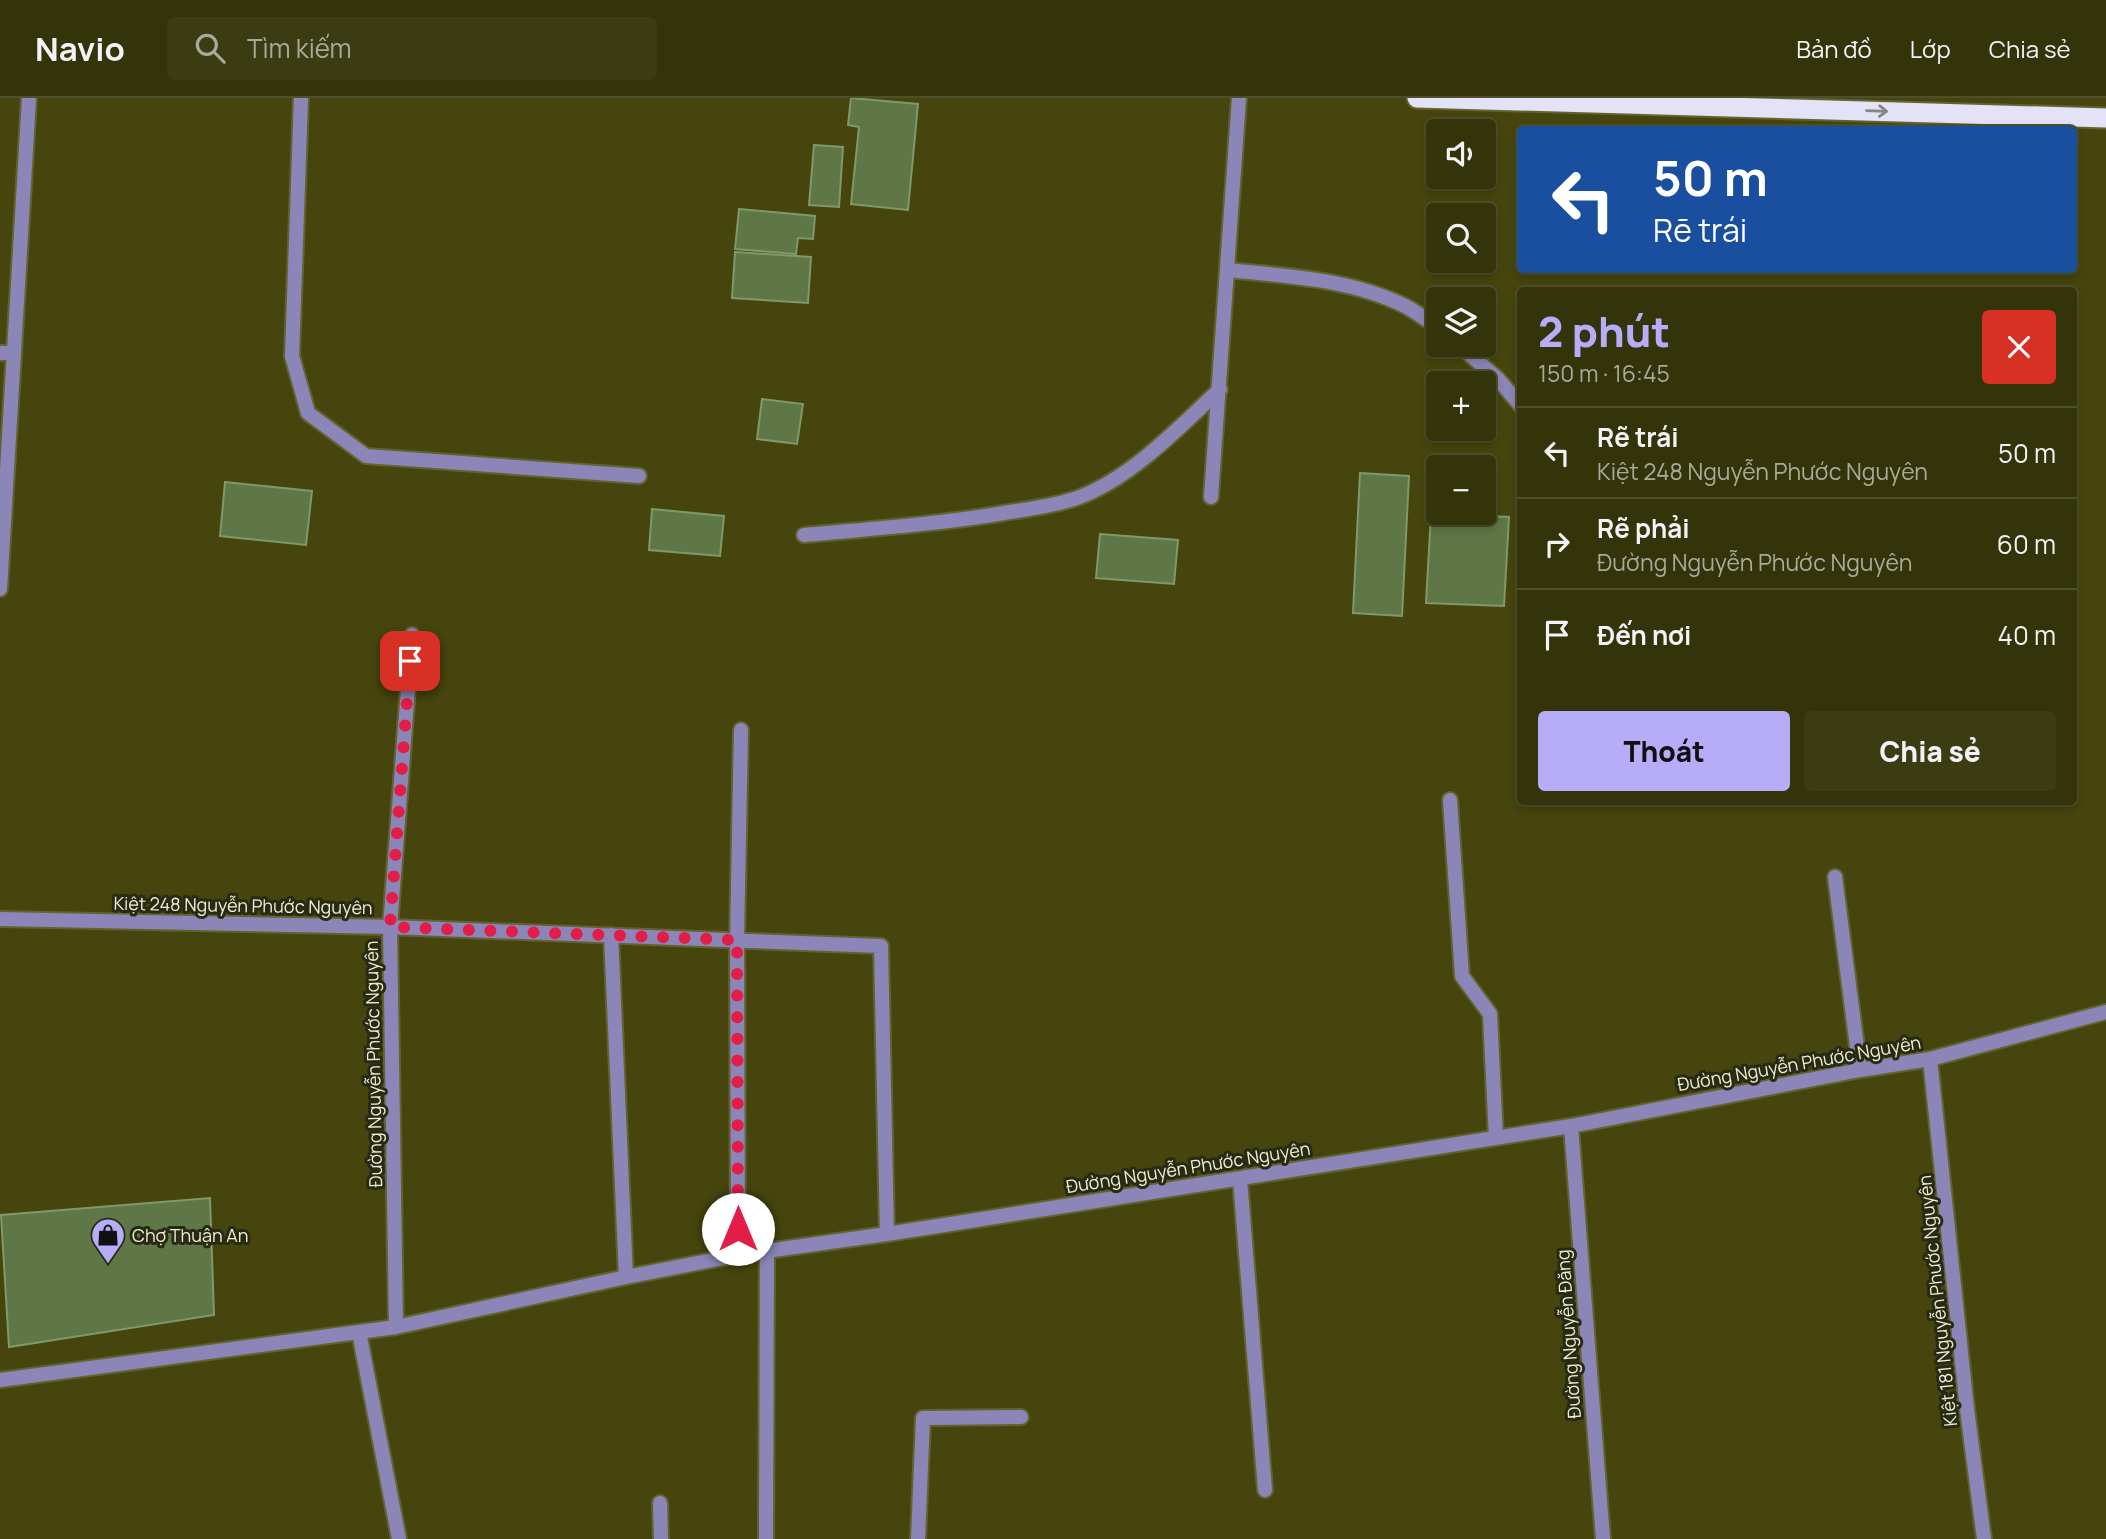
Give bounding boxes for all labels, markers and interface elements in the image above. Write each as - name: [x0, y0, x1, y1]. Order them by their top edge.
- search box: [167, 17, 657, 80]
- text: Navio: [35, 26, 125, 71]
- icon: search: [191, 29, 229, 67]
- text: Tìm kiếm: [247, 30, 352, 66]
- text: Bản đồ: [1796, 32, 1872, 65]
- text: Lớp: [1910, 32, 1951, 65]
- text: Chia sẻ: [1989, 32, 2071, 65]
- one-way arrow: [1866, 105, 1889, 118]
- map controls: [1426, 119, 1496, 525]
- button: sound: [1426, 119, 1496, 189]
- text: 50 m: [1653, 144, 1768, 211]
- icon: left: [1538, 154, 1629, 245]
- button: search: [1426, 203, 1496, 273]
- text: Rẽ trái: [1653, 208, 1747, 252]
- button: layers: [1426, 287, 1496, 357]
- text: 2 phút: [1538, 302, 1670, 360]
- button: close: [1982, 310, 2056, 384]
- text: 150 m · 16:45: [1538, 357, 1670, 389]
- button: +: [1426, 371, 1496, 441]
- text: Rẽ trái: [1597, 419, 1679, 455]
- icon: left: [1538, 434, 1576, 472]
- text: 50 m: [1998, 435, 2056, 471]
- button: −: [1426, 455, 1496, 525]
- text: Kiệt 248 Nguyễn Phước Nguyên: [1597, 455, 1928, 487]
- text: Rẽ phải: [1597, 510, 1690, 546]
- icon: right: [1538, 525, 1576, 563]
- text: 60 m: [1997, 526, 2056, 562]
- text: Đường Nguyễn Phước Nguyên: [1597, 546, 1912, 578]
- icon: arrive: [1538, 616, 1576, 654]
- text: Đến nơi: [1597, 617, 1691, 653]
- text: 40 m: [1998, 617, 2056, 653]
- pin: [380, 631, 440, 691]
- icon: arrive: [391, 642, 429, 680]
- button: Thoát: [1538, 711, 1790, 791]
- button: Chia sẻ: [1804, 711, 2056, 791]
- street label: Kiệt 248 Nguyễn Phước Nguyên: [113, 891, 373, 919]
- street label: Đường Nguyễn Phước Nguyên: [359, 940, 387, 1188]
- street label: Đường Nguyễn Phước Nguyên: [1675, 1030, 1923, 1096]
- street label: Đường Nguyễn Phước Nguyên: [1064, 1136, 1312, 1198]
- street label: Kiệt 181 Nguyễn Phước Nguyên: [1912, 1174, 1962, 1428]
- position arrow: [701, 1192, 775, 1266]
- shop icon: Chợ Thuận An: [89, 1216, 127, 1265]
- place label: Chợ Thuận An: [132, 1223, 248, 1247]
- street label: Đường Nguyễn Đăng: [1550, 1249, 1586, 1419]

